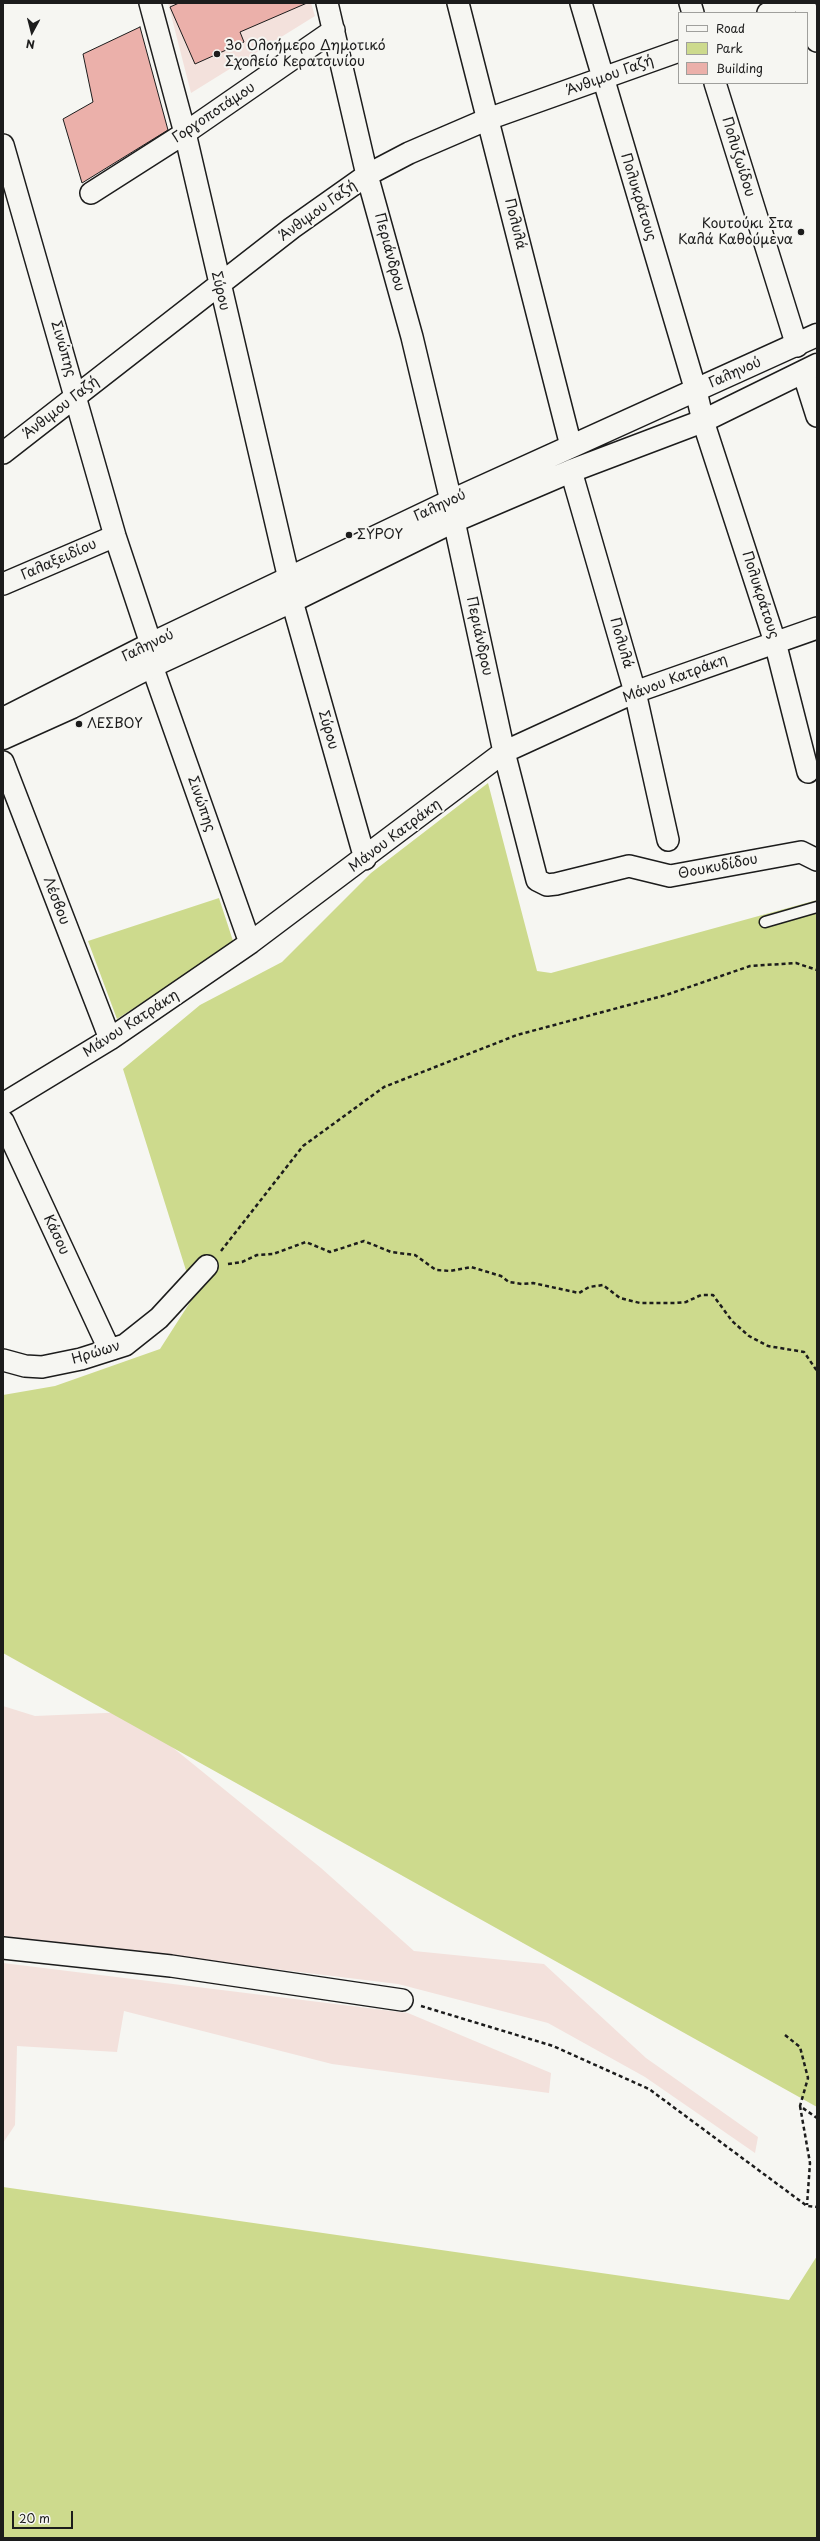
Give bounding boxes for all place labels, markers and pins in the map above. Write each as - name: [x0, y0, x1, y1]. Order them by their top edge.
- place label: 3ο Ολοήμερο Δημοτικό Σχολείο Κερατσινίου: [225, 38, 386, 70]
- marker: 3ο Ολοήμερο Δημοτικό Σχολείο Κερατσινίου: [212, 49, 222, 59]
- place label: Κουτούκι Στα Καλά Καθούμενα: [678, 216, 793, 248]
- marker: Κουτούκι Στα Καλά Καθούμενα: [796, 227, 806, 237]
- place label: ΣΥΡΟΥ: [357, 527, 403, 543]
- marker: ΣΥΡΟΥ: [344, 530, 354, 540]
- place label: ΛΕΣΒΟΥ: [87, 716, 143, 732]
- marker: ΛΕΣΒΟΥ: [74, 719, 84, 729]

